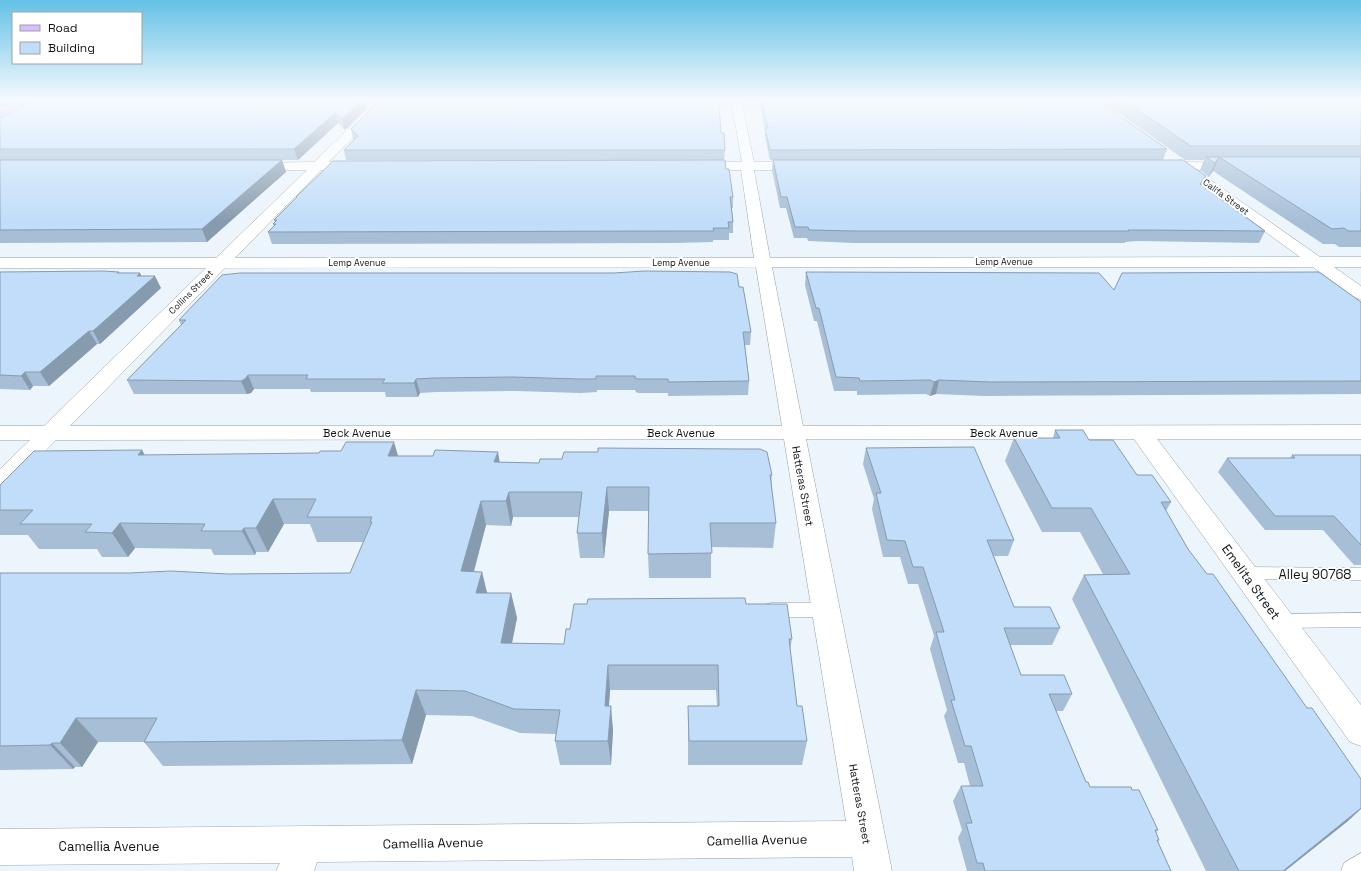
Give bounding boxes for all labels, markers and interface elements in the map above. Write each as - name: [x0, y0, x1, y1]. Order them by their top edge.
- legend: [12, 12, 142, 64]
- text: Road: [48, 20, 77, 36]
- text: Building: [48, 40, 95, 56]
- street label: Califa Street: [1201, 176, 1251, 218]
- street label: Lemp Avenue: [975, 256, 1033, 268]
- street label: Lemp Avenue: [328, 257, 386, 269]
- street label: Lemp Avenue: [652, 257, 710, 269]
- street label: Collins Street: [166, 267, 216, 317]
- street label: Beck Avenue: [323, 426, 391, 440]
- street label: Beck Avenue: [647, 426, 715, 440]
- street label: Beck Avenue: [970, 426, 1038, 440]
- street label: Hatteras Street: [789, 445, 817, 527]
- street label: Emelita Street: [1218, 541, 1284, 623]
- street label: Alley 90768: [1279, 566, 1351, 583]
- street label: Hatteras Street: [846, 763, 874, 845]
- street label: Camellia Avenue: [706, 831, 808, 849]
- street label: Camellia Avenue: [382, 834, 484, 852]
- street label: Camellia Avenue: [59, 838, 159, 855]

